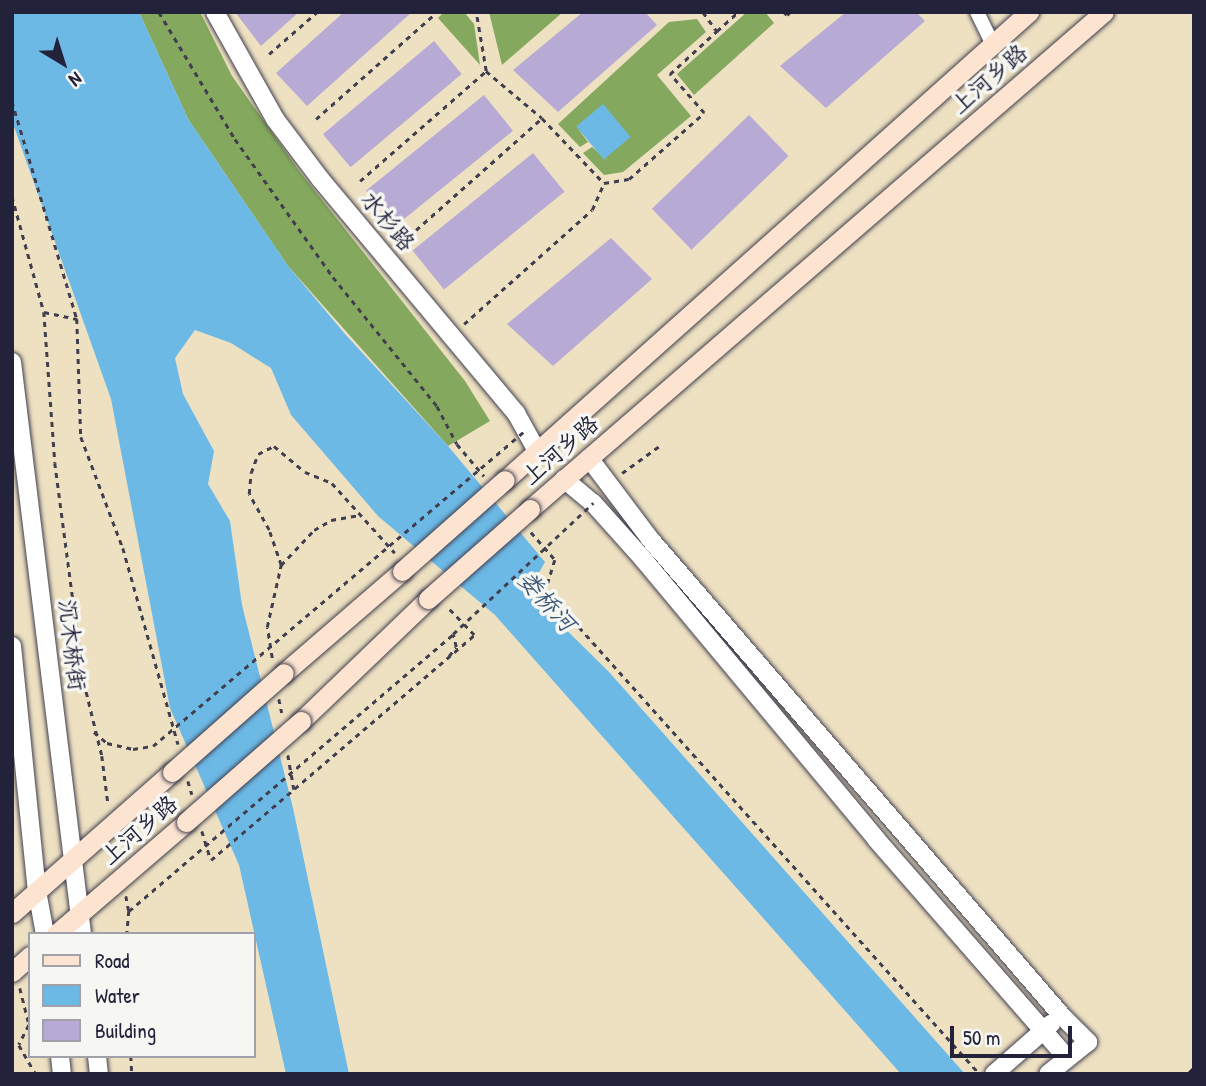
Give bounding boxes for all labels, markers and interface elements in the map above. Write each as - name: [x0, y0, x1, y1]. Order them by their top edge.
- north arrow: [28, 28, 98, 98]
- street label: 上河乡路: [945, 38, 1033, 120]
- text: N: [64, 66, 88, 93]
- street label: 水杉路: [355, 186, 421, 256]
- street label: 上河乡路: [516, 409, 604, 491]
- water label: 娄桥河: [512, 565, 582, 637]
- street label: 沉木桥街: [53, 598, 91, 692]
- street label: 上河乡路: [95, 789, 183, 871]
- legend: [28, 932, 256, 1058]
- text: Road: [95, 946, 129, 975]
- text: Water: [95, 981, 140, 1010]
- scale bar: [954, 1012, 1076, 1056]
- text: Building: [95, 1016, 156, 1045]
- text: 50 m: [963, 1023, 1000, 1052]

